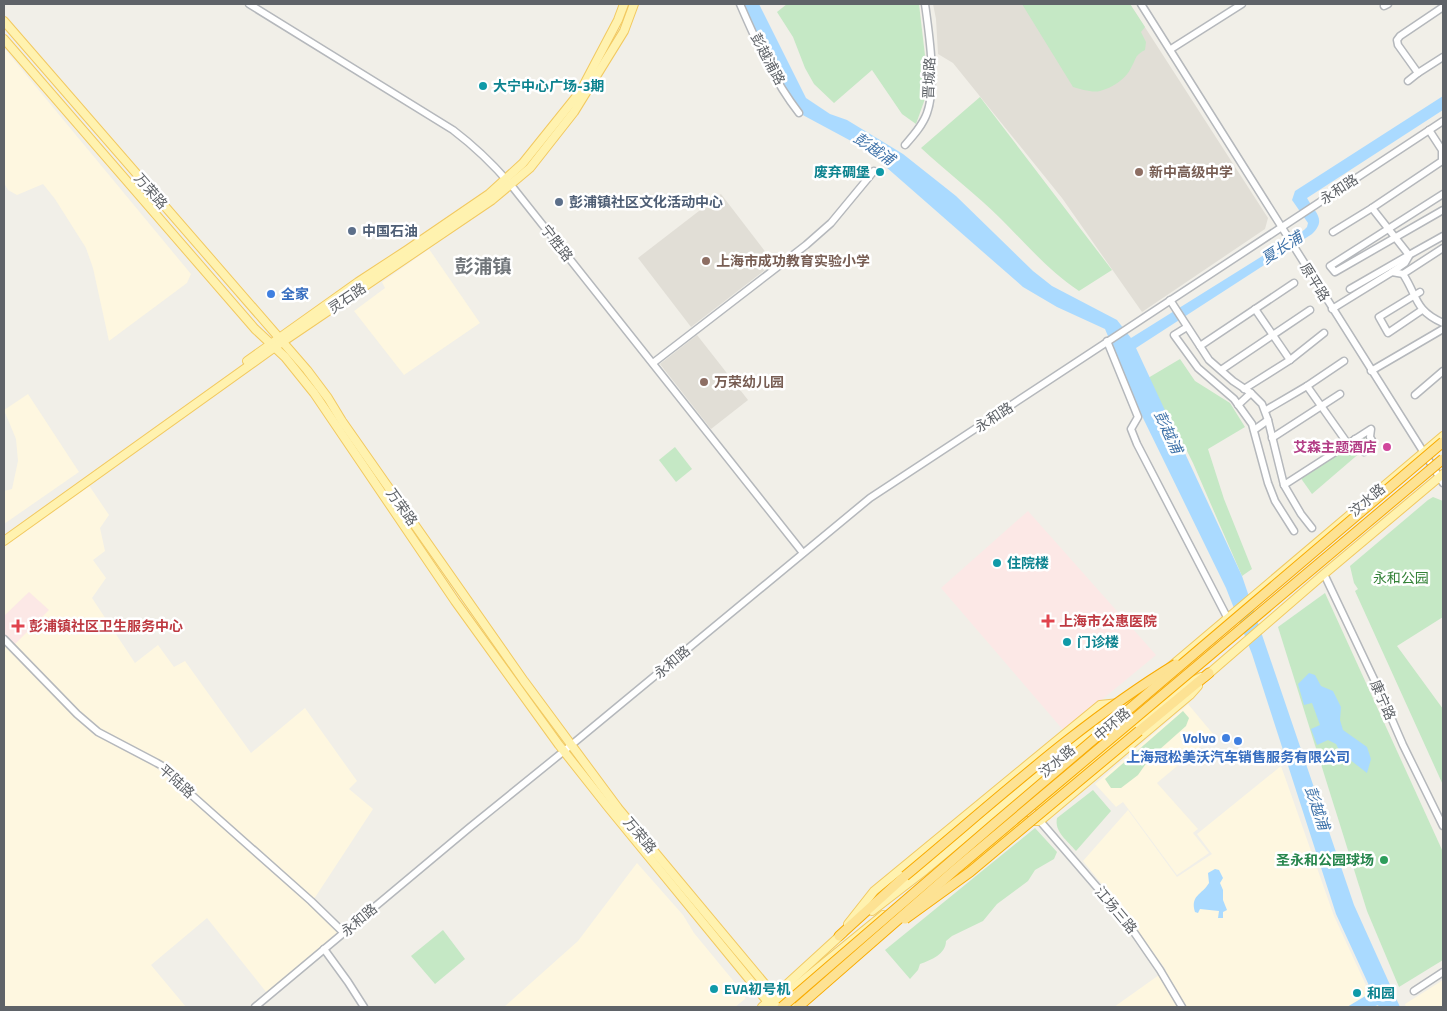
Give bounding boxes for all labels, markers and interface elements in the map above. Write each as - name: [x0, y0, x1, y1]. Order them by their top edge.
- street label: 彭越浦路: [746, 29, 791, 88]
- street label: 晋城路: [917, 57, 940, 99]
- place label: 大宁中心广场-3期: [493, 75, 605, 96]
- marker: 大宁中心广场-3期: [477, 80, 489, 92]
- water label: 彭越浦: [849, 126, 901, 172]
- place label: 废弃碉堡: [814, 161, 870, 182]
- place label: 新中高级中学: [1149, 161, 1233, 182]
- marker: 废弃碉堡: [874, 166, 886, 178]
- marker: 新中高级中学: [1133, 166, 1145, 178]
- street label: 万荣路: [130, 168, 173, 213]
- street label: 永和路: [1315, 168, 1362, 209]
- place label: 彭浦镇社区文化活动中心: [569, 191, 723, 212]
- marker: 彭浦镇社区文化活动中心: [553, 196, 565, 208]
- place label: 中国石油: [362, 220, 418, 241]
- street label: 宁胜路: [536, 220, 579, 266]
- marker: 中国石油: [346, 225, 358, 237]
- water label: 夏长浦: [1257, 225, 1309, 269]
- place label: 上海市成功教育实验小学: [716, 250, 870, 271]
- district label: 彭浦镇: [454, 251, 512, 280]
- marker: 上海市成功教育实验小学: [700, 255, 712, 267]
- street label: 原平路: [1295, 258, 1335, 305]
- street label: 灵石路: [323, 277, 370, 318]
- place label: 全家: [281, 283, 309, 304]
- marker: 全家: [265, 288, 277, 300]
- place label: 万荣幼儿园: [714, 371, 784, 392]
- marker: 万荣幼儿园: [698, 376, 710, 388]
- street label: 永和路: [970, 396, 1017, 437]
- water label: 彭越浦: [1149, 407, 1189, 459]
- place label: 艾森主题酒店: [1293, 436, 1377, 457]
- marker: 艾森主题酒店: [1381, 441, 1393, 453]
- street label: 汶水路: [1344, 478, 1390, 521]
- street label: 万荣路: [382, 483, 423, 530]
- place label: 住院楼: [1007, 552, 1049, 573]
- marker: 住院楼: [991, 557, 1003, 569]
- park label: 永和公园: [1373, 567, 1429, 588]
- place label: 上海市公惠医院: [1059, 610, 1157, 631]
- marker: 上海市公惠医院: [1041, 614, 1055, 628]
- place label: 彭浦镇社区卫生服务中心: [29, 615, 183, 636]
- marker: 彭浦镇社区卫生服务中心: [11, 619, 25, 633]
- place label: 门诊楼: [1077, 631, 1119, 652]
- marker: 门诊楼: [1061, 636, 1073, 648]
- street label: 永和路: [649, 640, 695, 683]
- street label: 康宁路: [1365, 676, 1402, 723]
- street label: 中环路: [1089, 702, 1135, 745]
- place label: Volvo: [1182, 727, 1216, 748]
- marker: Volvo: [1220, 732, 1232, 744]
- marker: 上海冠松美沃汽车销售服务有限公司: [1232, 735, 1244, 747]
- street label: 汶水路: [1034, 739, 1080, 782]
- place label: 上海冠松美沃汽车销售服务有限公司: [1126, 746, 1350, 767]
- street label: 平陆路: [155, 759, 200, 802]
- water label: 彭越浦: [1299, 783, 1336, 835]
- street label: 万荣路: [619, 812, 662, 858]
- place label: 圣永和公园球场: [1276, 849, 1374, 870]
- marker: 圣永和公园球场: [1378, 854, 1390, 866]
- street label: 江场三路: [1090, 881, 1142, 938]
- street label: 永和路: [336, 898, 382, 941]
- place label: EVA初号机: [724, 978, 791, 999]
- place label: 和园: [1367, 982, 1395, 1003]
- marker: EVA初号机: [708, 983, 720, 995]
- marker: 和园: [1351, 987, 1363, 999]

